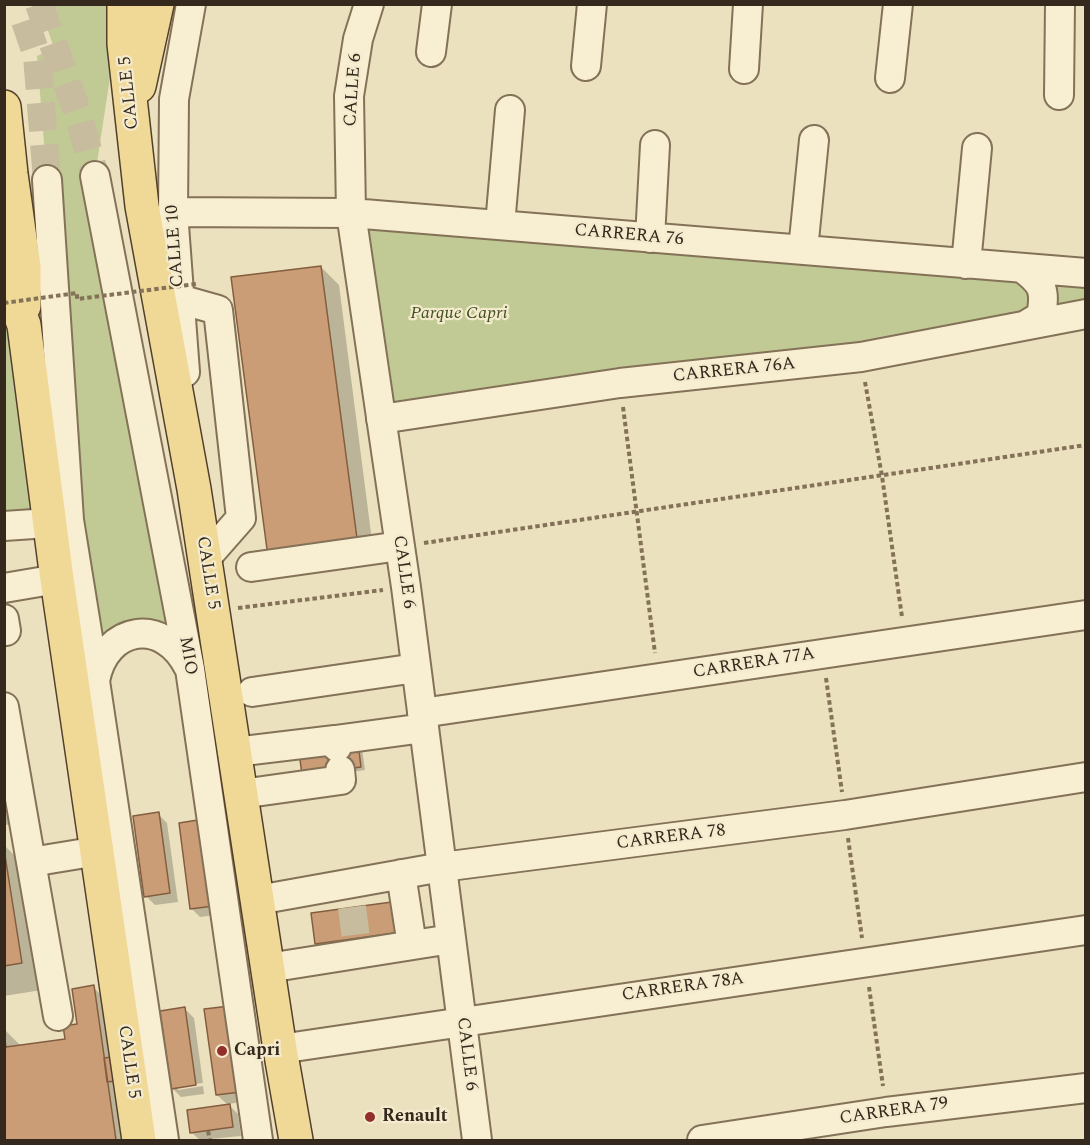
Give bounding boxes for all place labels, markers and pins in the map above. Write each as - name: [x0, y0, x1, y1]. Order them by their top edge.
- place label: Capri: [234, 1040, 280, 1062]
- marker: Capri: [215, 1044, 229, 1058]
- place label: Renault: [382, 1106, 448, 1128]
- marker: Renault: [363, 1110, 377, 1124]

